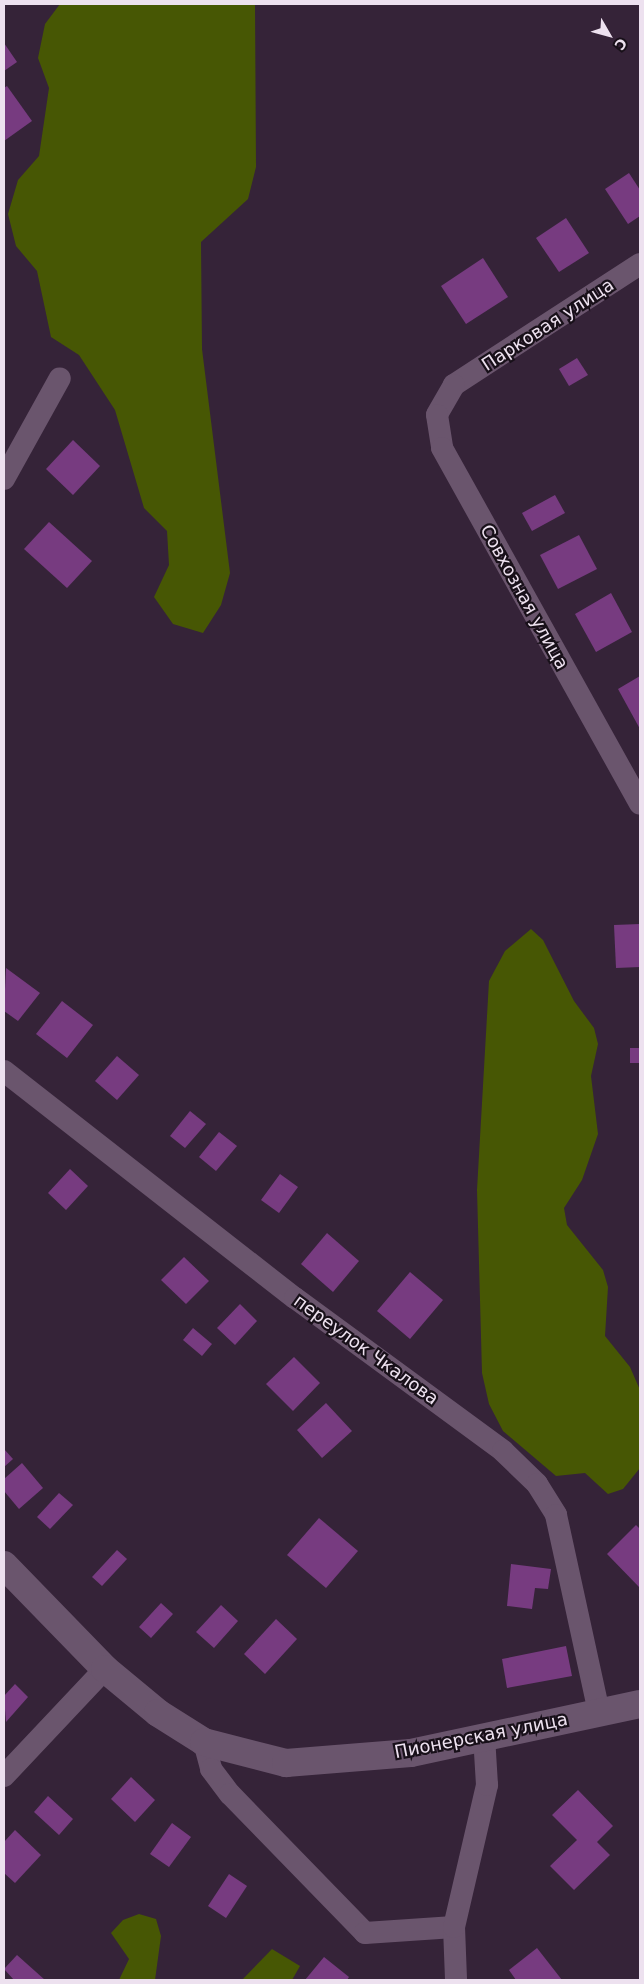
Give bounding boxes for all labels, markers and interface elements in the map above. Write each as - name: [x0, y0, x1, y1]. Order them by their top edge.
- north arrow: [584, 10, 634, 60]
- text: С: [611, 35, 630, 53]
- street label: Парковая улица: [478, 274, 618, 376]
- street label: Совхозная улица: [475, 521, 573, 673]
- street label: переулок Чкалова: [289, 1290, 443, 1410]
- street label: Пионерская улица: [393, 1709, 569, 1763]

